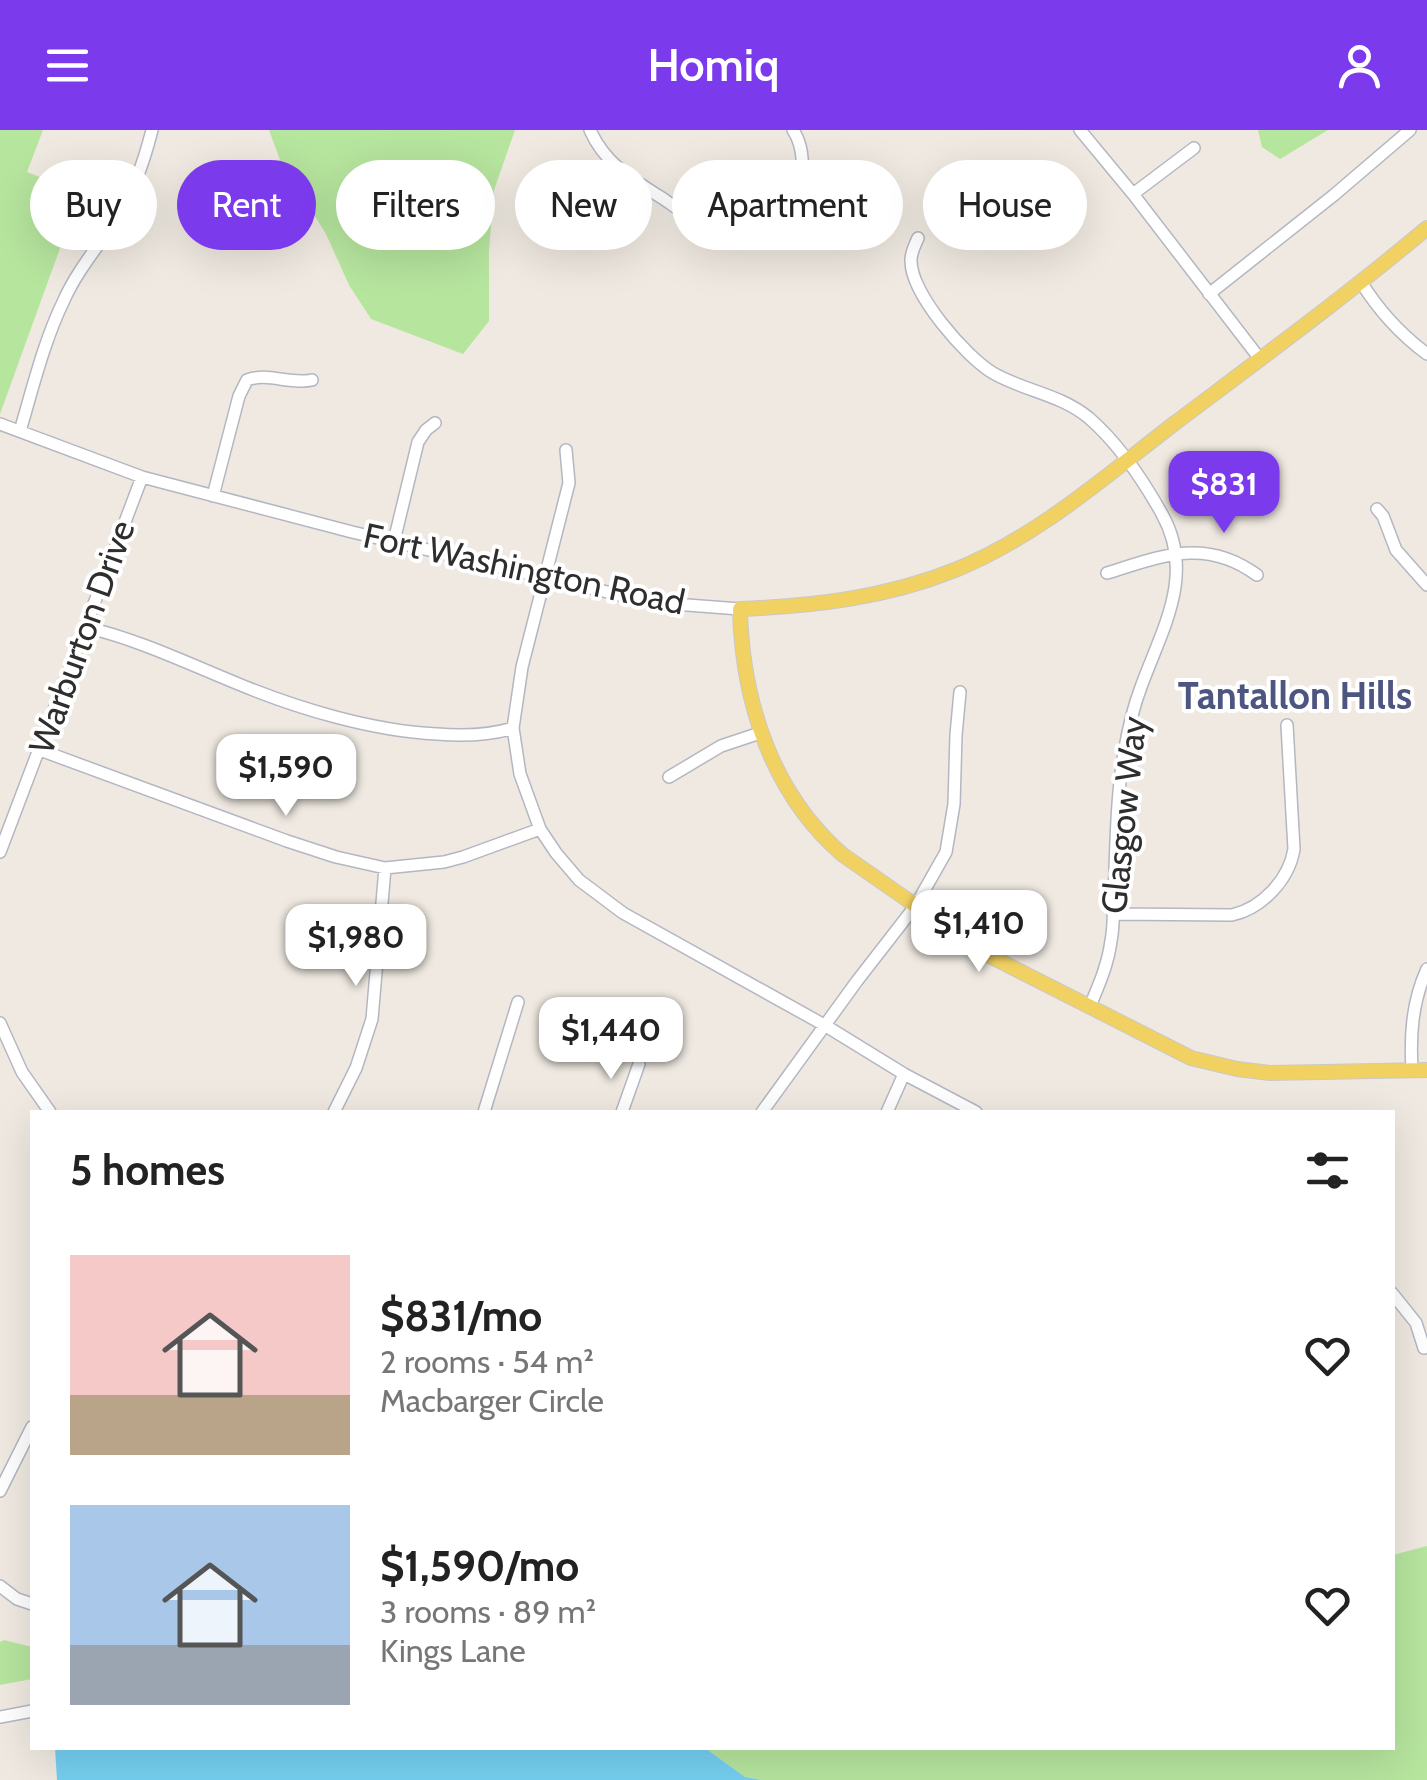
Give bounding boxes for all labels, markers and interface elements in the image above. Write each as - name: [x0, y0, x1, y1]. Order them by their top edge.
- icon: menu: [40, 38, 95, 93]
- text: Homiq: [647, 38, 780, 92]
- icon: person: [1332, 38, 1387, 93]
- chip: Buy: [30, 160, 157, 250]
- chip: Rent: [177, 160, 316, 250]
- chip: Filters: [336, 160, 495, 250]
- chip: New: [515, 160, 652, 250]
- chip: Apartment: [672, 160, 903, 250]
- chip: House: [923, 160, 1087, 250]
- pin: $831: [1165, 451, 1283, 536]
- text: $831: [1191, 464, 1257, 503]
- street label: Fort Washington Road: [360, 513, 689, 624]
- street label: Warburton Drive: [19, 514, 144, 759]
- district label: Tantallon Hills: [1178, 672, 1412, 719]
- street label: Glasgow Way: [1092, 714, 1155, 916]
- pin: $1,590: [205, 734, 367, 819]
- text: $1,590: [238, 747, 334, 786]
- pin: $1,410: [898, 890, 1060, 975]
- text: $1,410: [933, 903, 1025, 942]
- pin: $1,980: [275, 904, 437, 989]
- text: $1,980: [307, 917, 405, 956]
- pin: $1,440: [530, 997, 692, 1082]
- text: $1,440: [561, 1010, 661, 1049]
- icon: filters: [1300, 1143, 1355, 1198]
- text: 5 homes: [70, 1144, 225, 1196]
- text: $831/mo: [380, 1290, 542, 1342]
- icon: home: [150, 1295, 270, 1415]
- icon: heart: [1300, 1328, 1355, 1383]
- text: 2 rooms · 54 m²: [380, 1342, 594, 1381]
- text: Macbarger Circle: [380, 1381, 604, 1420]
- text: $1,590/mo: [380, 1540, 579, 1592]
- icon: home: [150, 1545, 270, 1665]
- icon: heart: [1300, 1578, 1355, 1633]
- text: 3 rooms · 89 m²: [380, 1592, 596, 1631]
- text: Kings Lane: [380, 1631, 526, 1670]

